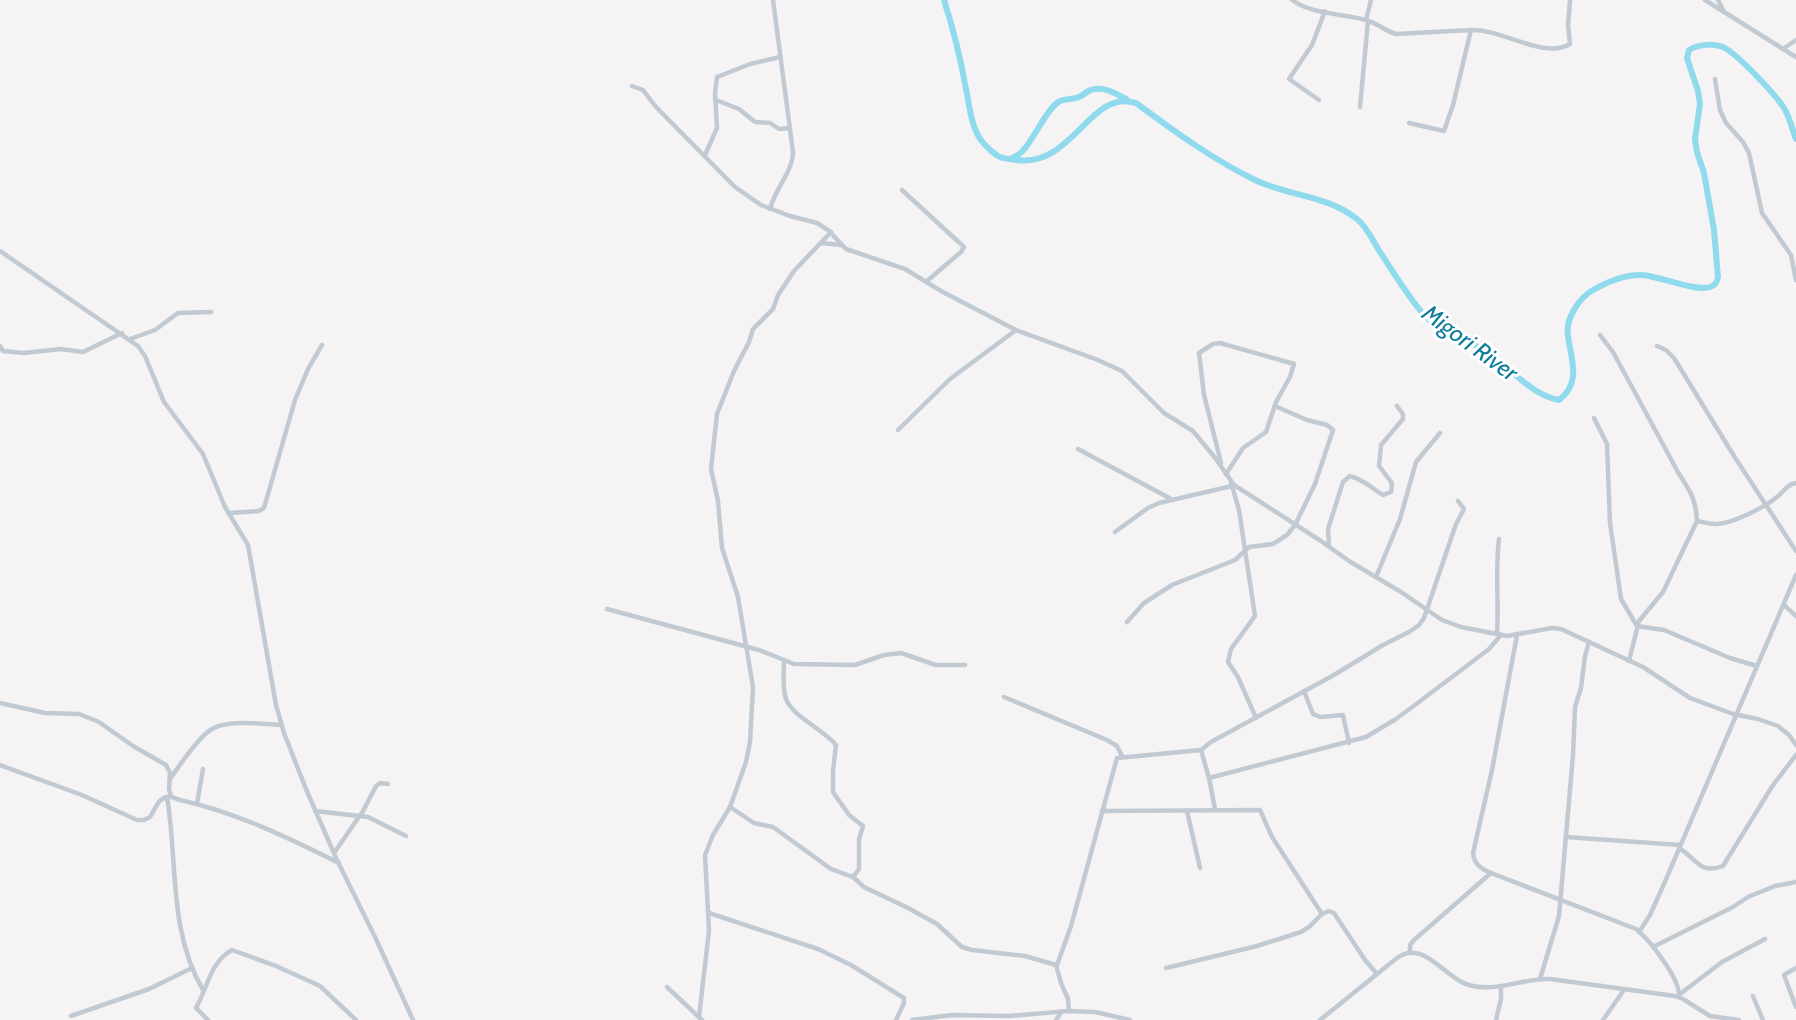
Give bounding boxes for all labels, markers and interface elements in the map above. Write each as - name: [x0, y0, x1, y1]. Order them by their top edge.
- water label: Migori River: [1416, 298, 1525, 388]

